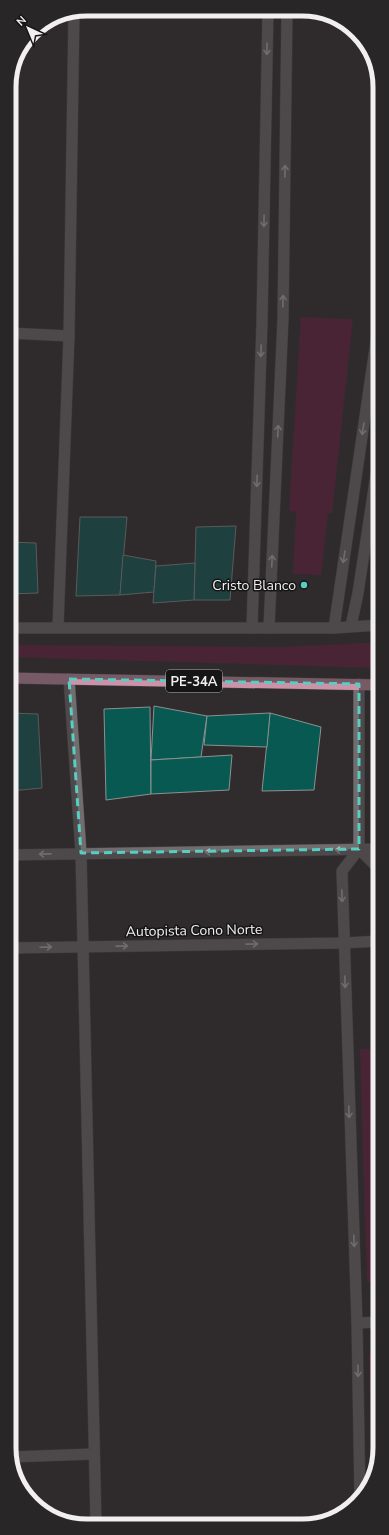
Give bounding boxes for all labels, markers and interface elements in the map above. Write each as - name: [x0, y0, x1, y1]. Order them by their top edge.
- north arrow: [8, 8, 48, 48]
- text: N: [13, 13, 30, 29]
- one-way arrow: [263, 42, 271, 55]
- one-way arrow: [281, 165, 289, 178]
- one-way arrow: [260, 214, 268, 227]
- one-way arrow: [279, 295, 287, 308]
- one-way arrow: [257, 344, 265, 357]
- one-way arrow: [359, 422, 367, 435]
- one-way arrow: [274, 425, 282, 438]
- one-way arrow: [253, 474, 260, 487]
- one-way arrow: [340, 550, 348, 563]
- one-way arrow: [268, 555, 276, 568]
- place label: Cristo Blanco: [212, 576, 296, 595]
- marker: Cristo Blanco: [299, 580, 309, 590]
- road number: PE-34A: [166, 670, 222, 692]
- one-way arrow: [335, 846, 348, 853]
- one-way arrow: [205, 848, 218, 855]
- one-way arrow: [39, 851, 52, 858]
- one-way arrow: [339, 889, 346, 902]
- street label: Autopista Cono Norte: [126, 920, 262, 941]
- one-way arrow: [245, 940, 258, 948]
- one-way arrow: [115, 942, 128, 949]
- one-way arrow: [39, 943, 52, 951]
- one-way arrow: [341, 975, 349, 988]
- one-way arrow: [346, 1105, 353, 1118]
- one-way arrow: [351, 1234, 358, 1247]
- one-way arrow: [354, 1364, 362, 1377]

